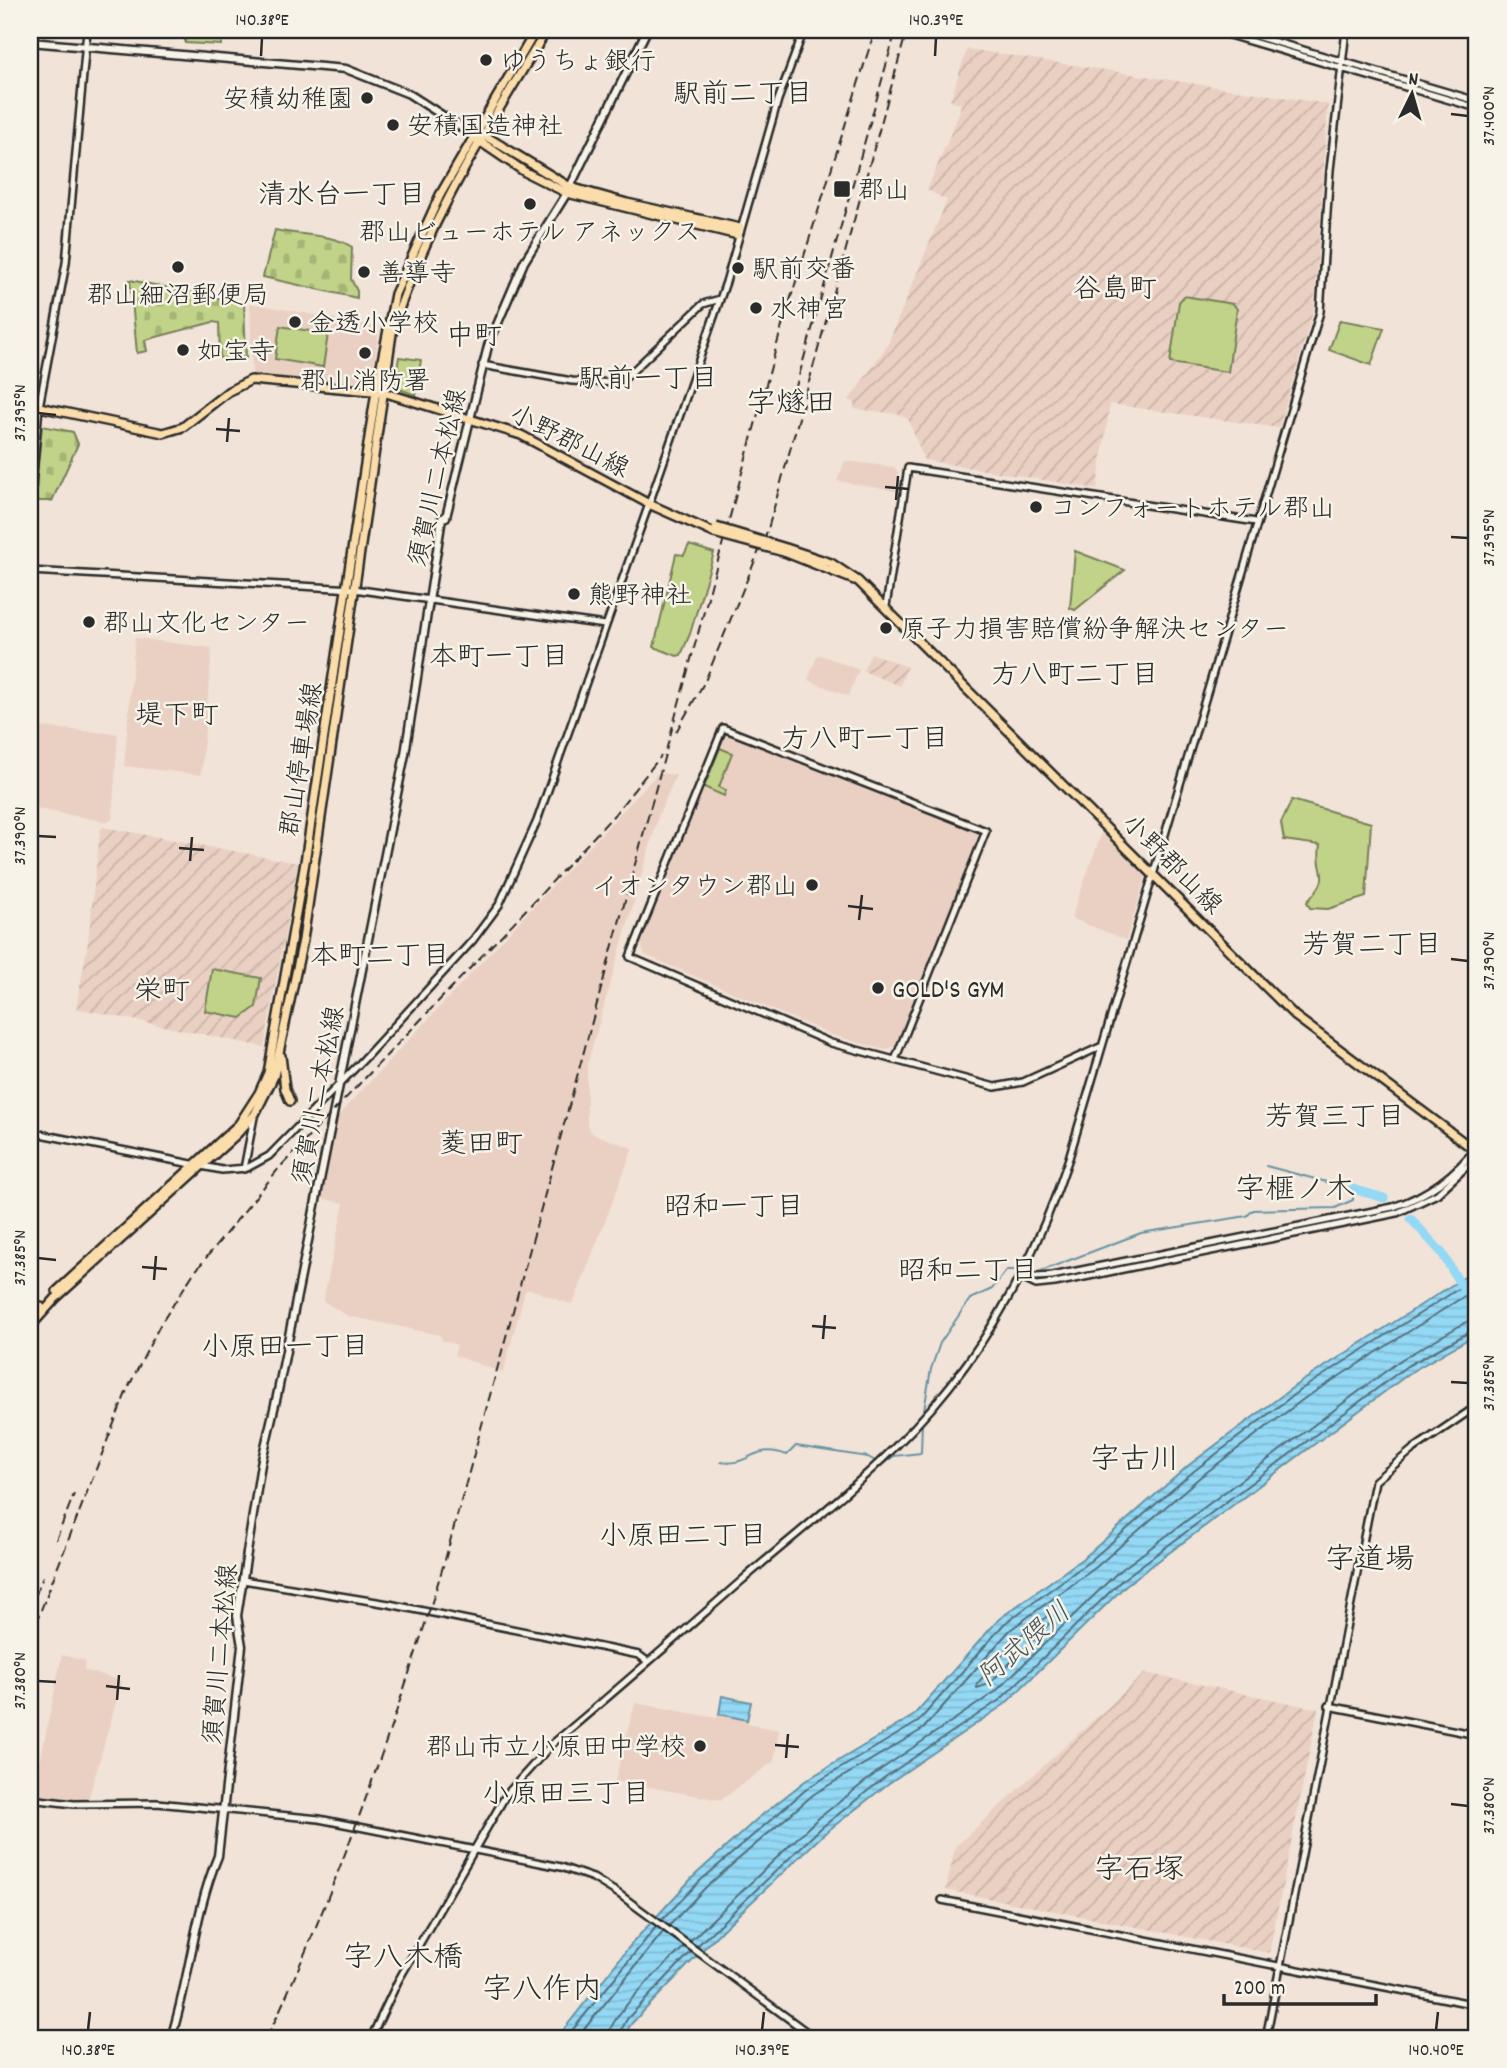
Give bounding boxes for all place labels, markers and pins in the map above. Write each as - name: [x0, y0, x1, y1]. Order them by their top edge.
- place label: ゆうちょ銀行: [500, 45, 656, 82]
- marker: ゆうちょ銀行: [478, 52, 494, 68]
- place label: 安積幼稚園: [223, 83, 353, 120]
- marker: 安積幼稚園: [359, 90, 375, 106]
- place label: 安積国造神社: [407, 110, 563, 147]
- marker: 安積国造神社: [385, 117, 401, 133]
- place label: 郡山: [858, 174, 910, 211]
- marker: 郡山: [832, 179, 852, 199]
- marker: 郡山ビューホテル アネックス: [522, 196, 538, 212]
- place label: 郡山ビューホテル アネックス: [359, 216, 701, 253]
- place label: 駅前交番: [752, 253, 856, 290]
- place label: 善導寺: [378, 257, 456, 294]
- marker: 郡山細沼郵便局: [170, 259, 186, 275]
- marker: 駅前交番: [730, 260, 746, 276]
- marker: 善導寺: [356, 264, 372, 280]
- place label: 郡山細沼郵便局: [87, 279, 269, 316]
- place label: 水神宮: [770, 293, 848, 330]
- marker: 水神宮: [748, 300, 764, 316]
- place label: 金透小学校: [309, 307, 439, 344]
- marker: 金透小学校: [287, 314, 303, 330]
- place label: 如宝寺: [197, 335, 275, 372]
- marker: 如宝寺: [175, 342, 191, 358]
- marker: 郡山消防署: [357, 345, 373, 361]
- place label: 郡山消防署: [300, 365, 430, 402]
- place label: コンフォートホテル郡山: [1050, 492, 1335, 529]
- marker: コンフォートホテル郡山: [1028, 499, 1044, 515]
- place label: 熊野神社: [588, 579, 692, 616]
- marker: 熊野神社: [566, 586, 582, 602]
- place label: 郡山文化センター: [103, 607, 310, 644]
- place label: 原子力損害賠償紛争解決センター: [900, 613, 1289, 650]
- marker: 郡山文化センター: [81, 614, 97, 630]
- marker: 原子力損害賠償紛争解決センター: [878, 620, 894, 636]
- place label: イオンタウン郡山: [592, 870, 798, 907]
- marker: イオンタウン郡山: [804, 877, 820, 893]
- place label: GOLD'S GYM: [892, 973, 1005, 1010]
- marker: GOLD'S GYM: [870, 980, 886, 996]
- place label: 郡山市立小原田中学校: [426, 1731, 686, 1768]
- marker: 郡山市立小原田中学校: [692, 1738, 708, 1754]

